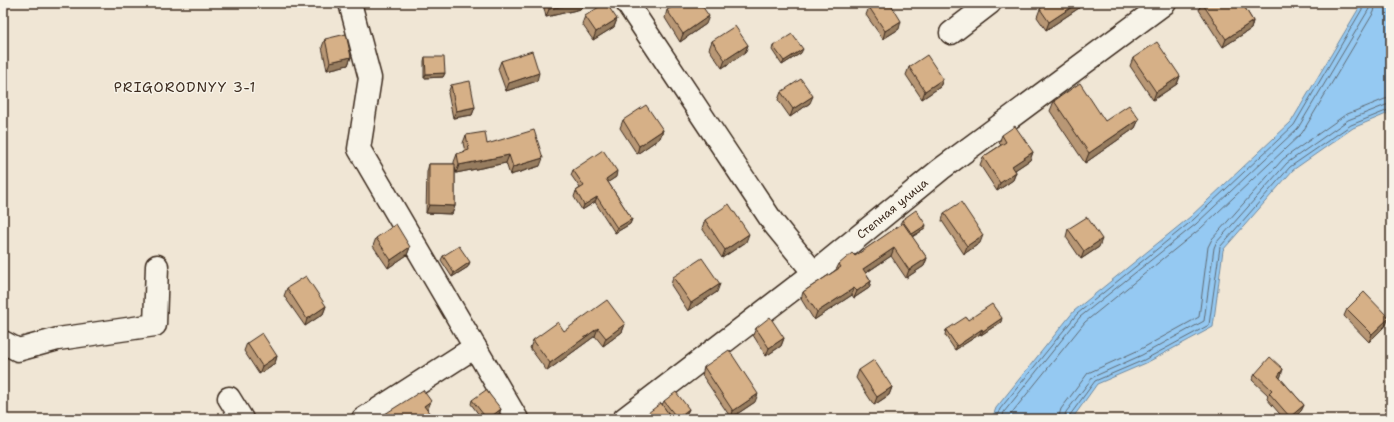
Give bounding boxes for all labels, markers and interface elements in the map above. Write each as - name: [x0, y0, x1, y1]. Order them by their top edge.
- district label: PRIGORODNYY 3-1: [114, 78, 256, 96]
- street label: Степная улица: [853, 174, 932, 243]

